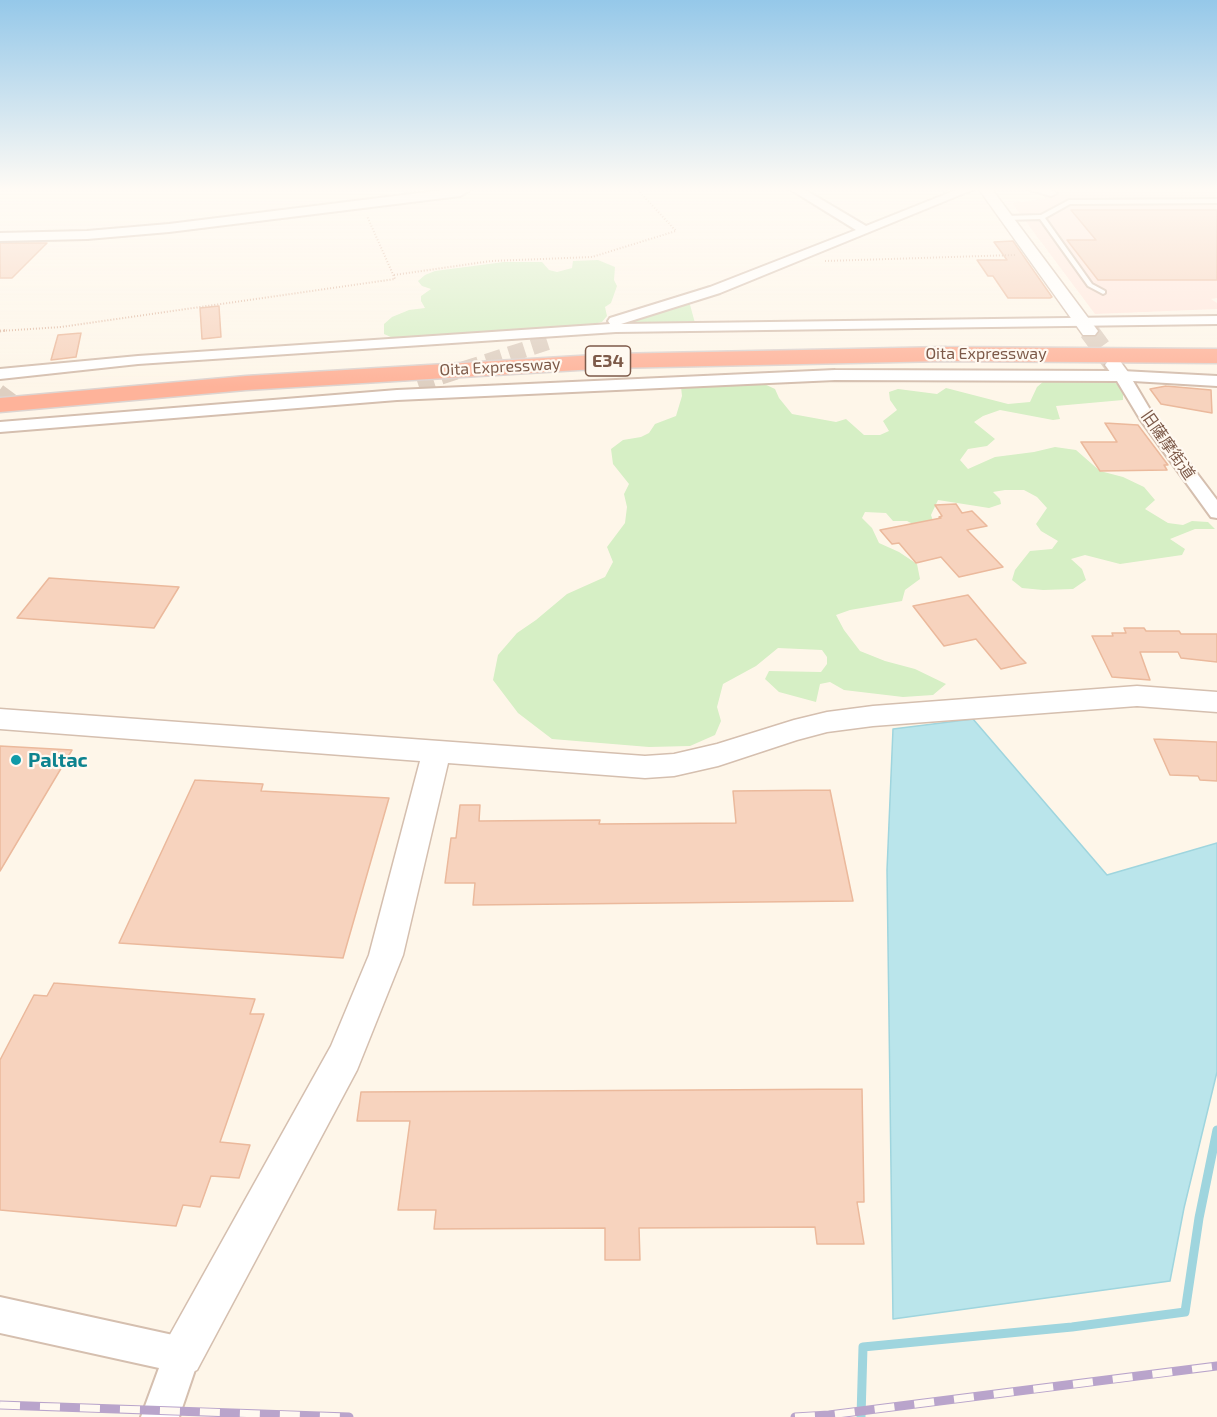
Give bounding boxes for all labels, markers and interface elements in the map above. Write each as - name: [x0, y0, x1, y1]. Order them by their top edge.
- street label: Oita Expressway: [925, 344, 1047, 364]
- road number: E34: [586, 346, 630, 376]
- street label: Oita Expressway: [439, 354, 561, 380]
- street label: 旧薩摩街道: [1137, 407, 1199, 483]
- place label: Paltac: [28, 748, 88, 772]
- marker: Paltac: [9, 753, 23, 767]

